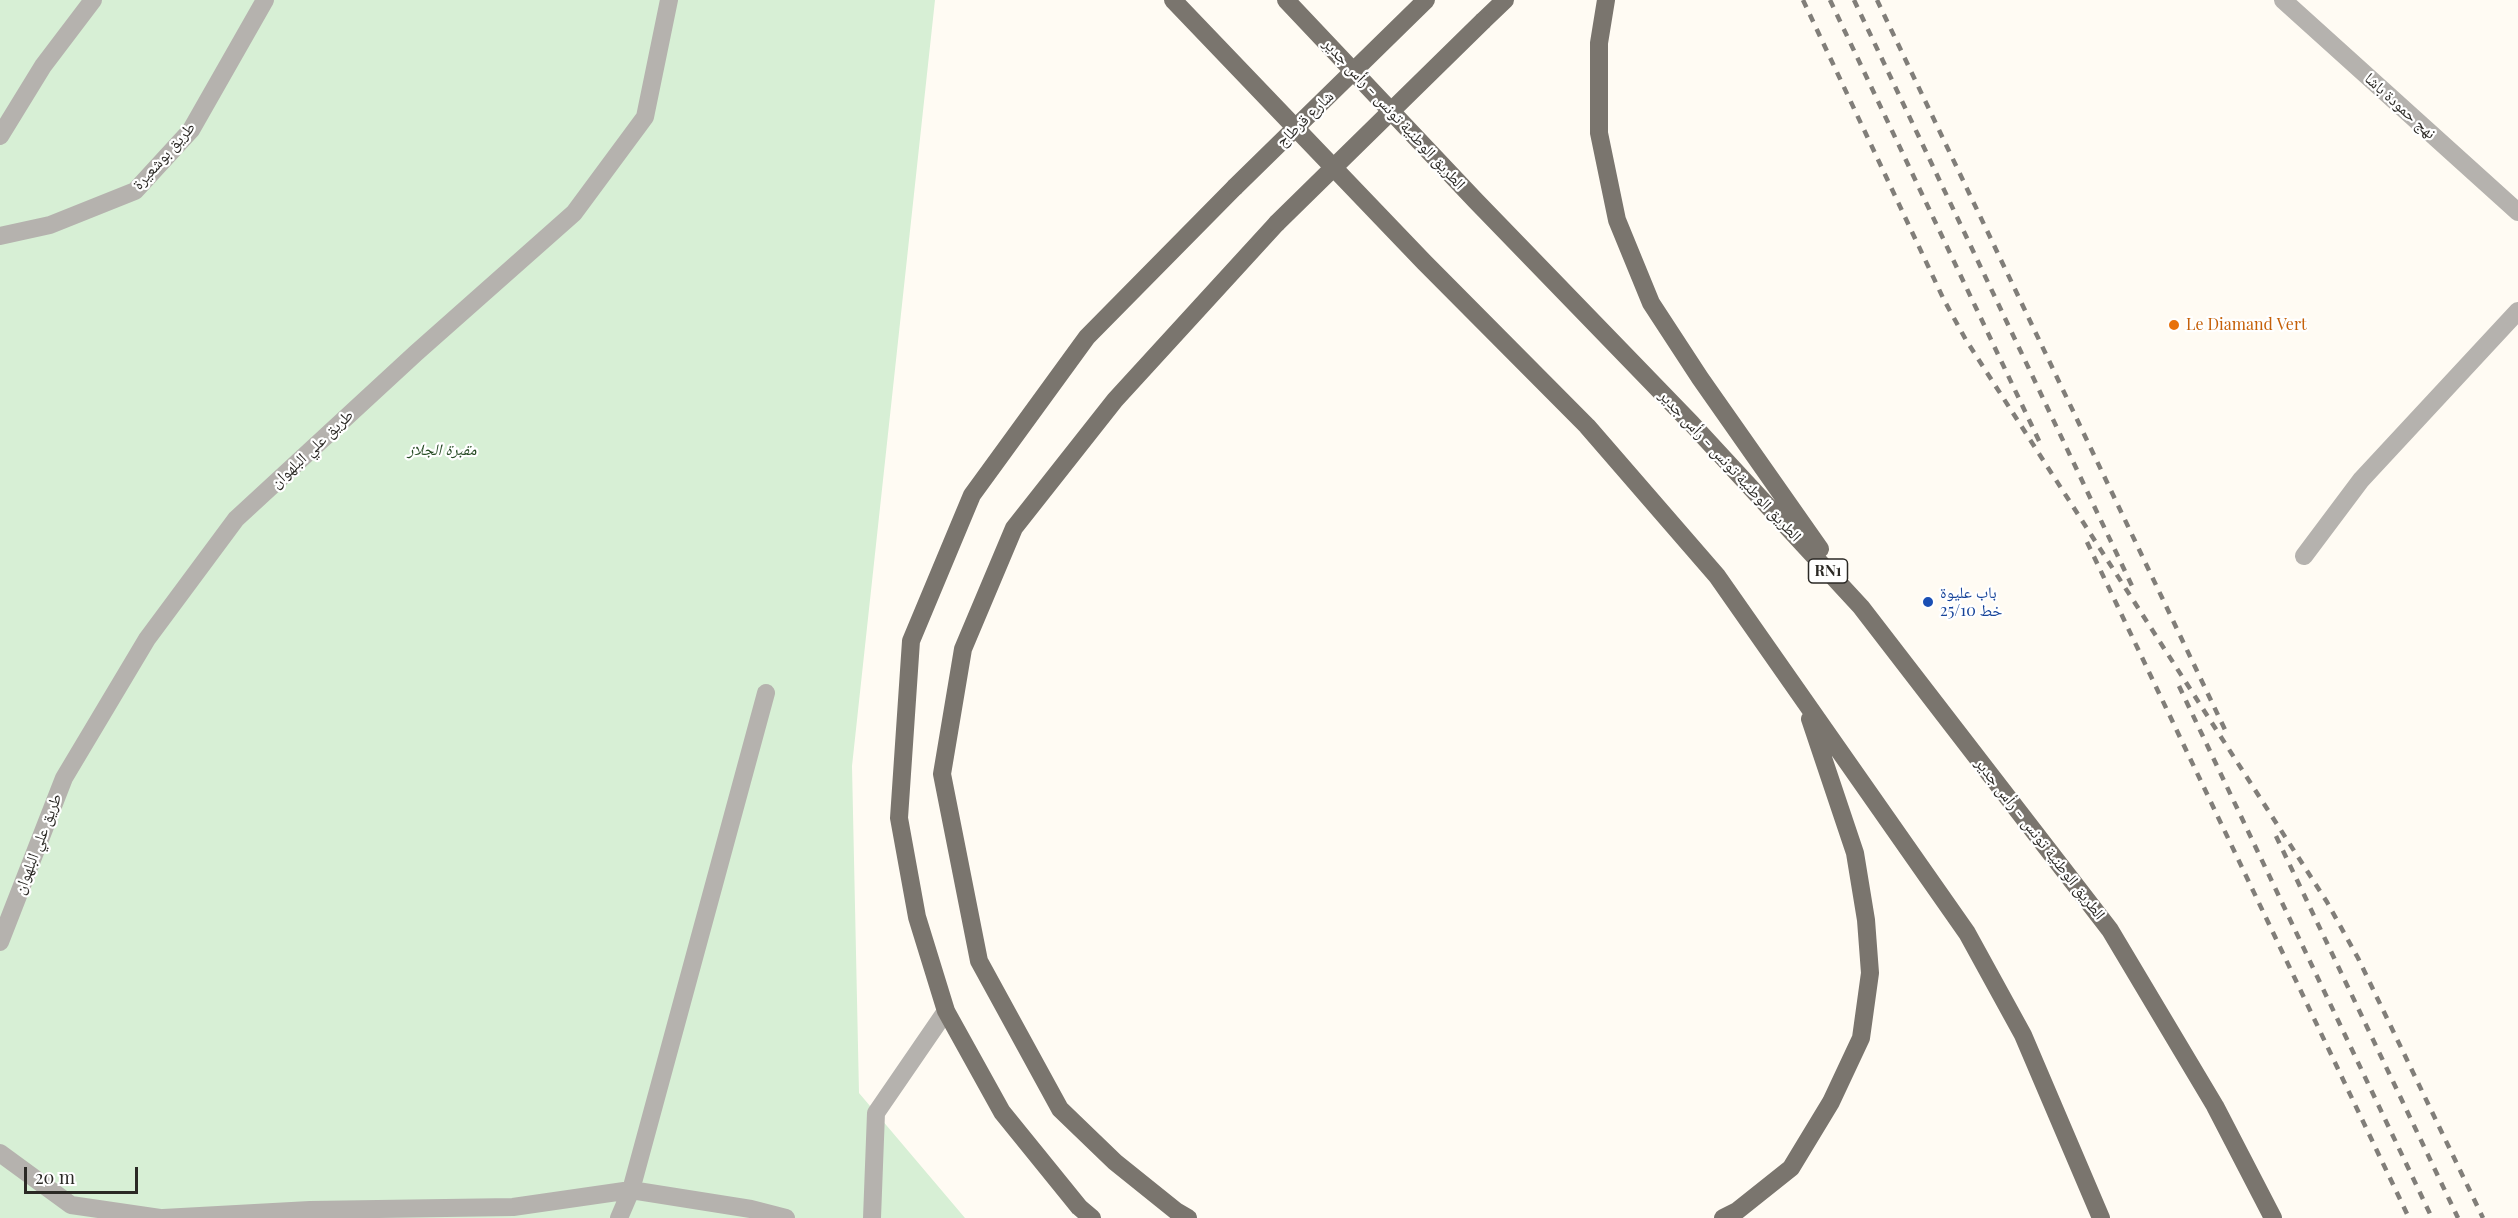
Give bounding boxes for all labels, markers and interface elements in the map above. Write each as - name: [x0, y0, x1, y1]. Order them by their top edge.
- street label: الطريق الوطنية تونس - رأس جدير: [1319, 34, 1469, 194]
- street label: نهج حمودة باشا: [2360, 69, 2440, 143]
- street label: شارع قرطاج: [1272, 87, 1338, 151]
- street label: طريق بوشعيرة: [129, 118, 199, 194]
- place label: Le Diamand Vert: [2186, 315, 2307, 335]
- marker: Le Diamand Vert: [2167, 318, 2181, 332]
- street label: الطريق الوطنية تونس - رأس جدير: [1655, 386, 1805, 546]
- street label: طريق علي البلهوان: [267, 406, 357, 492]
- park label: مقبرة الجلاز: [408, 440, 476, 460]
- road number: RN1: [1808, 559, 1848, 583]
- place label: باب عليوة خط 25/10: [1940, 583, 2002, 621]
- marker: باب عليوة خط 25/10: [1921, 595, 1935, 609]
- street label: الطريق الوطنية تونس - رأس جدير: [1971, 754, 2109, 924]
- street label: طريق علي البلهوان: [10, 791, 66, 897]
- scale bar: [27, 1155, 141, 1193]
- text: 20 m: [35, 1165, 75, 1189]

